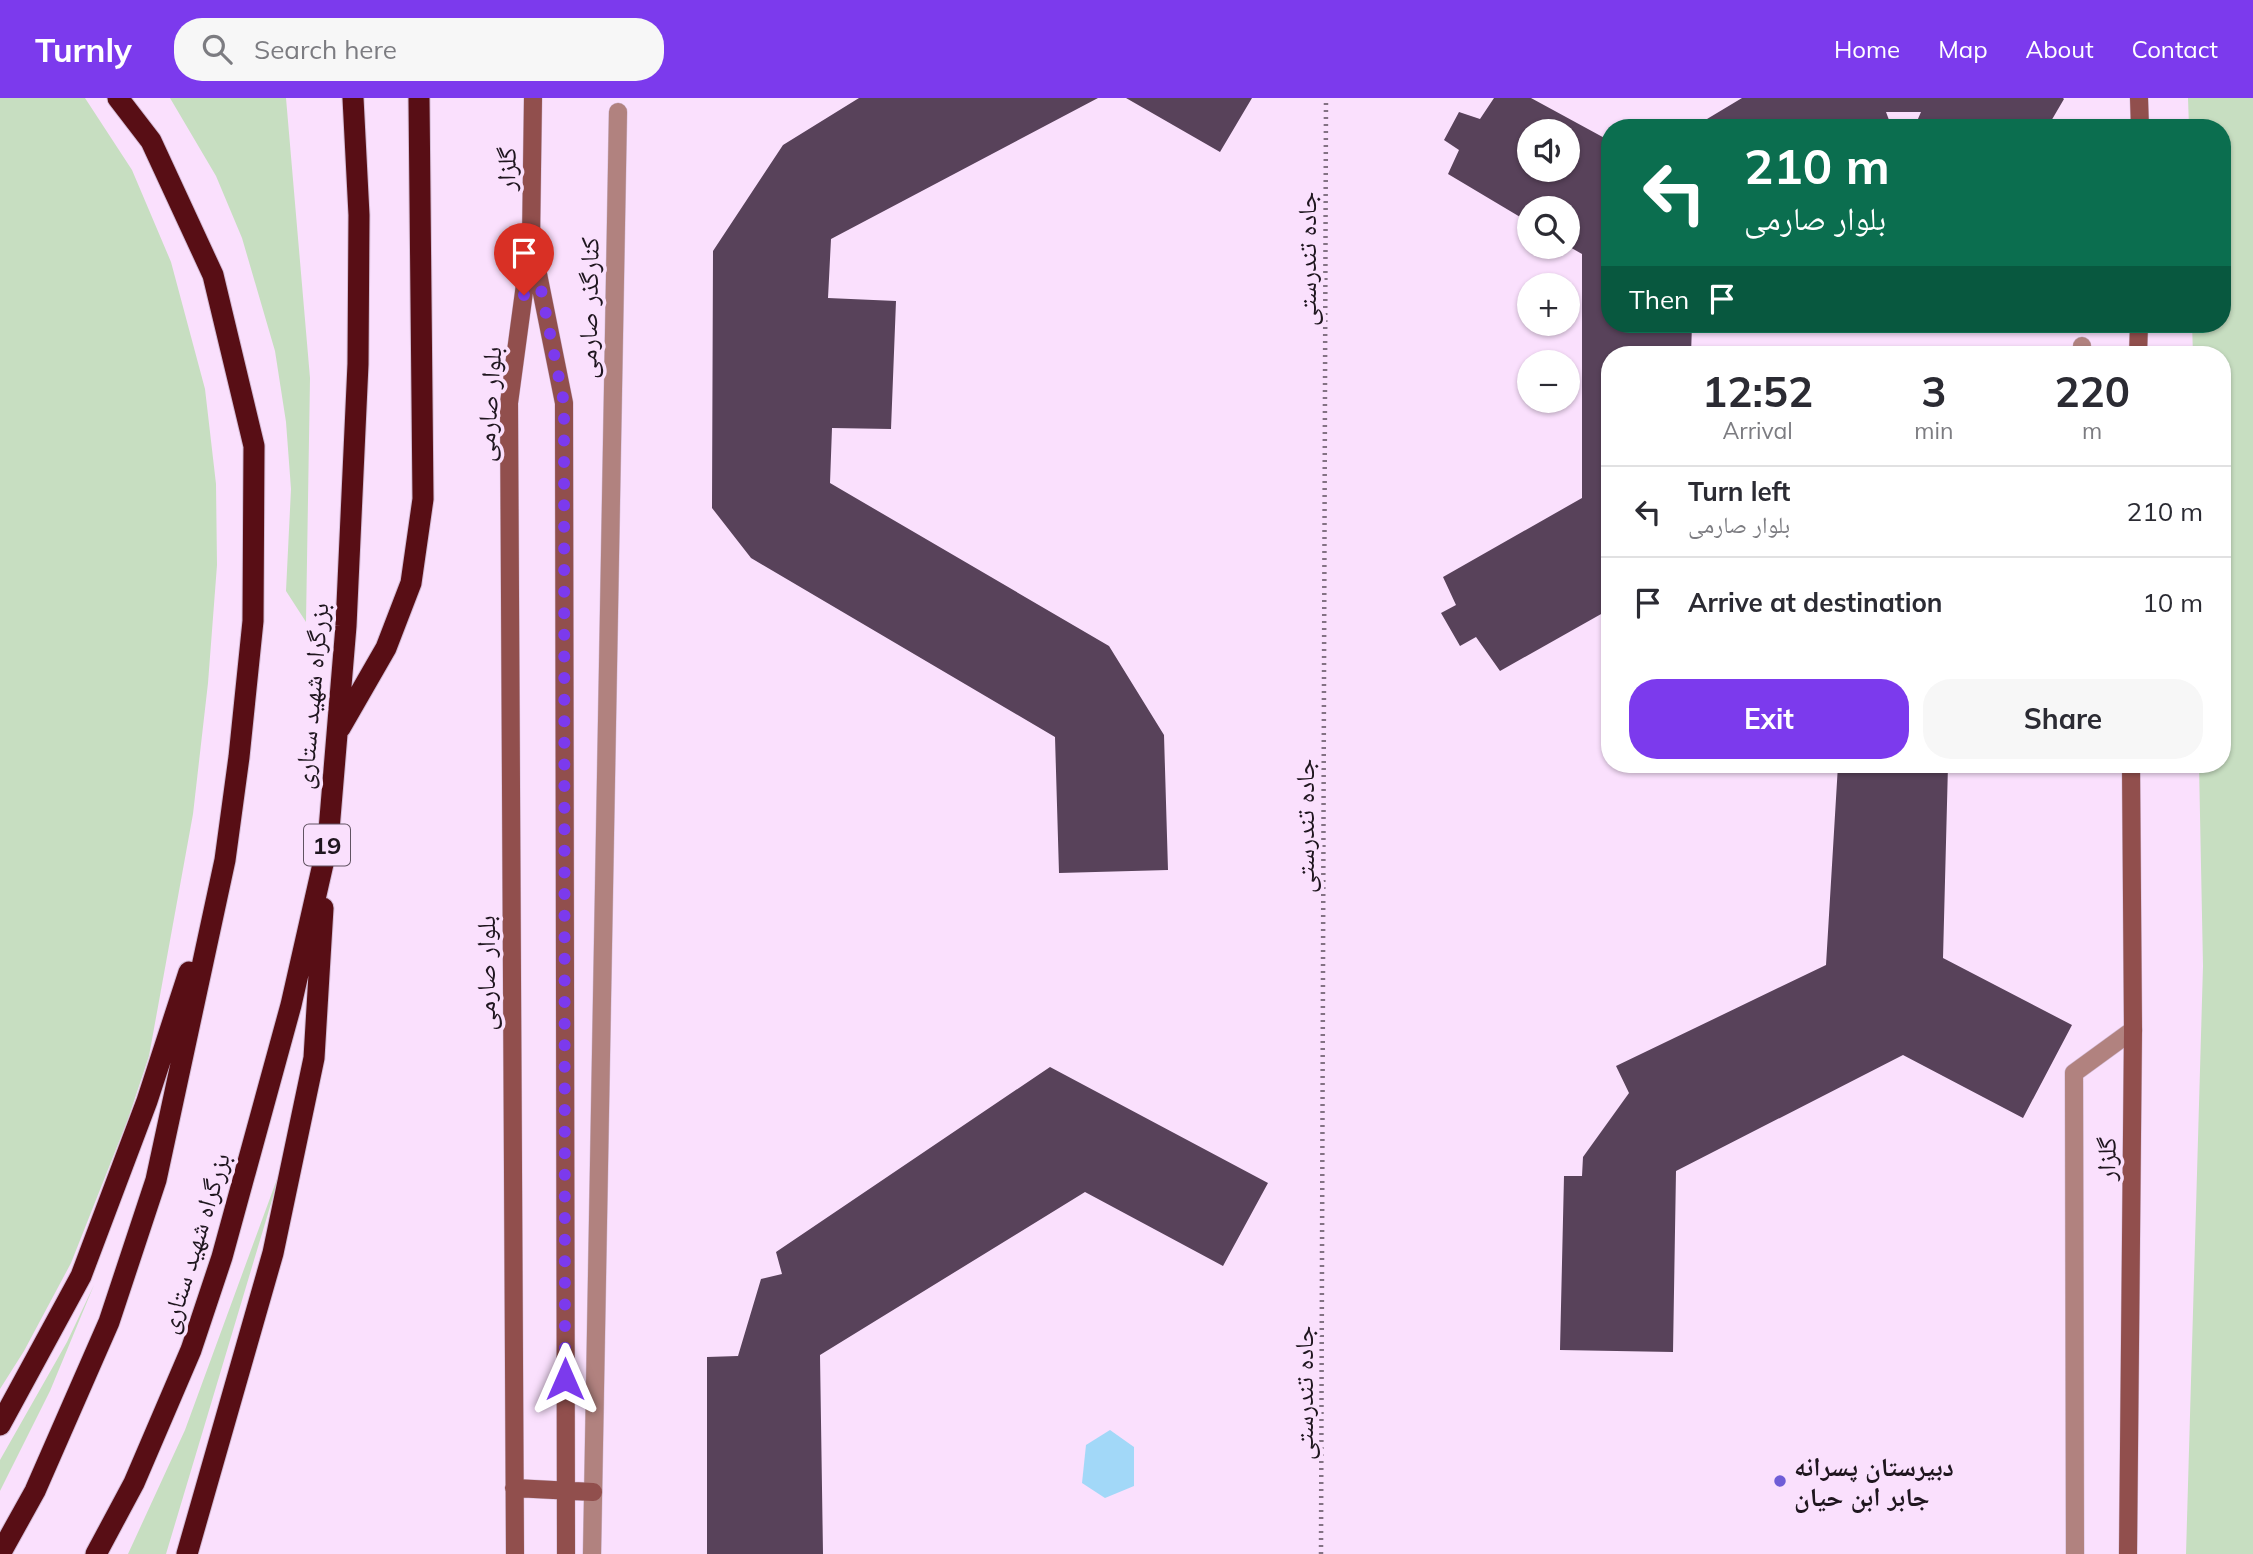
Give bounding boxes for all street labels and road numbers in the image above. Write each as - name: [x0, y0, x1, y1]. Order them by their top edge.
- street label: گلزار: [489, 147, 523, 192]
- street label: جاده تندرستی: [1290, 192, 1323, 326]
- street label: کنارگذر صارمی: [570, 237, 606, 379]
- street label: بلوار صارمی: [468, 345, 508, 463]
- street label: بزرگراه شهید ستاری: [286, 601, 336, 791]
- street label: جاده تندرستی: [1288, 759, 1321, 893]
- road number: 19: [304, 824, 350, 866]
- street label: بلوار صارمی: [469, 915, 502, 1031]
- street label: گلزار: [2089, 1137, 2123, 1182]
- street label: بزرگراه شهید ستاری: [151, 1149, 237, 1337]
- street label: جاده تندرستی: [1287, 1326, 1320, 1460]

